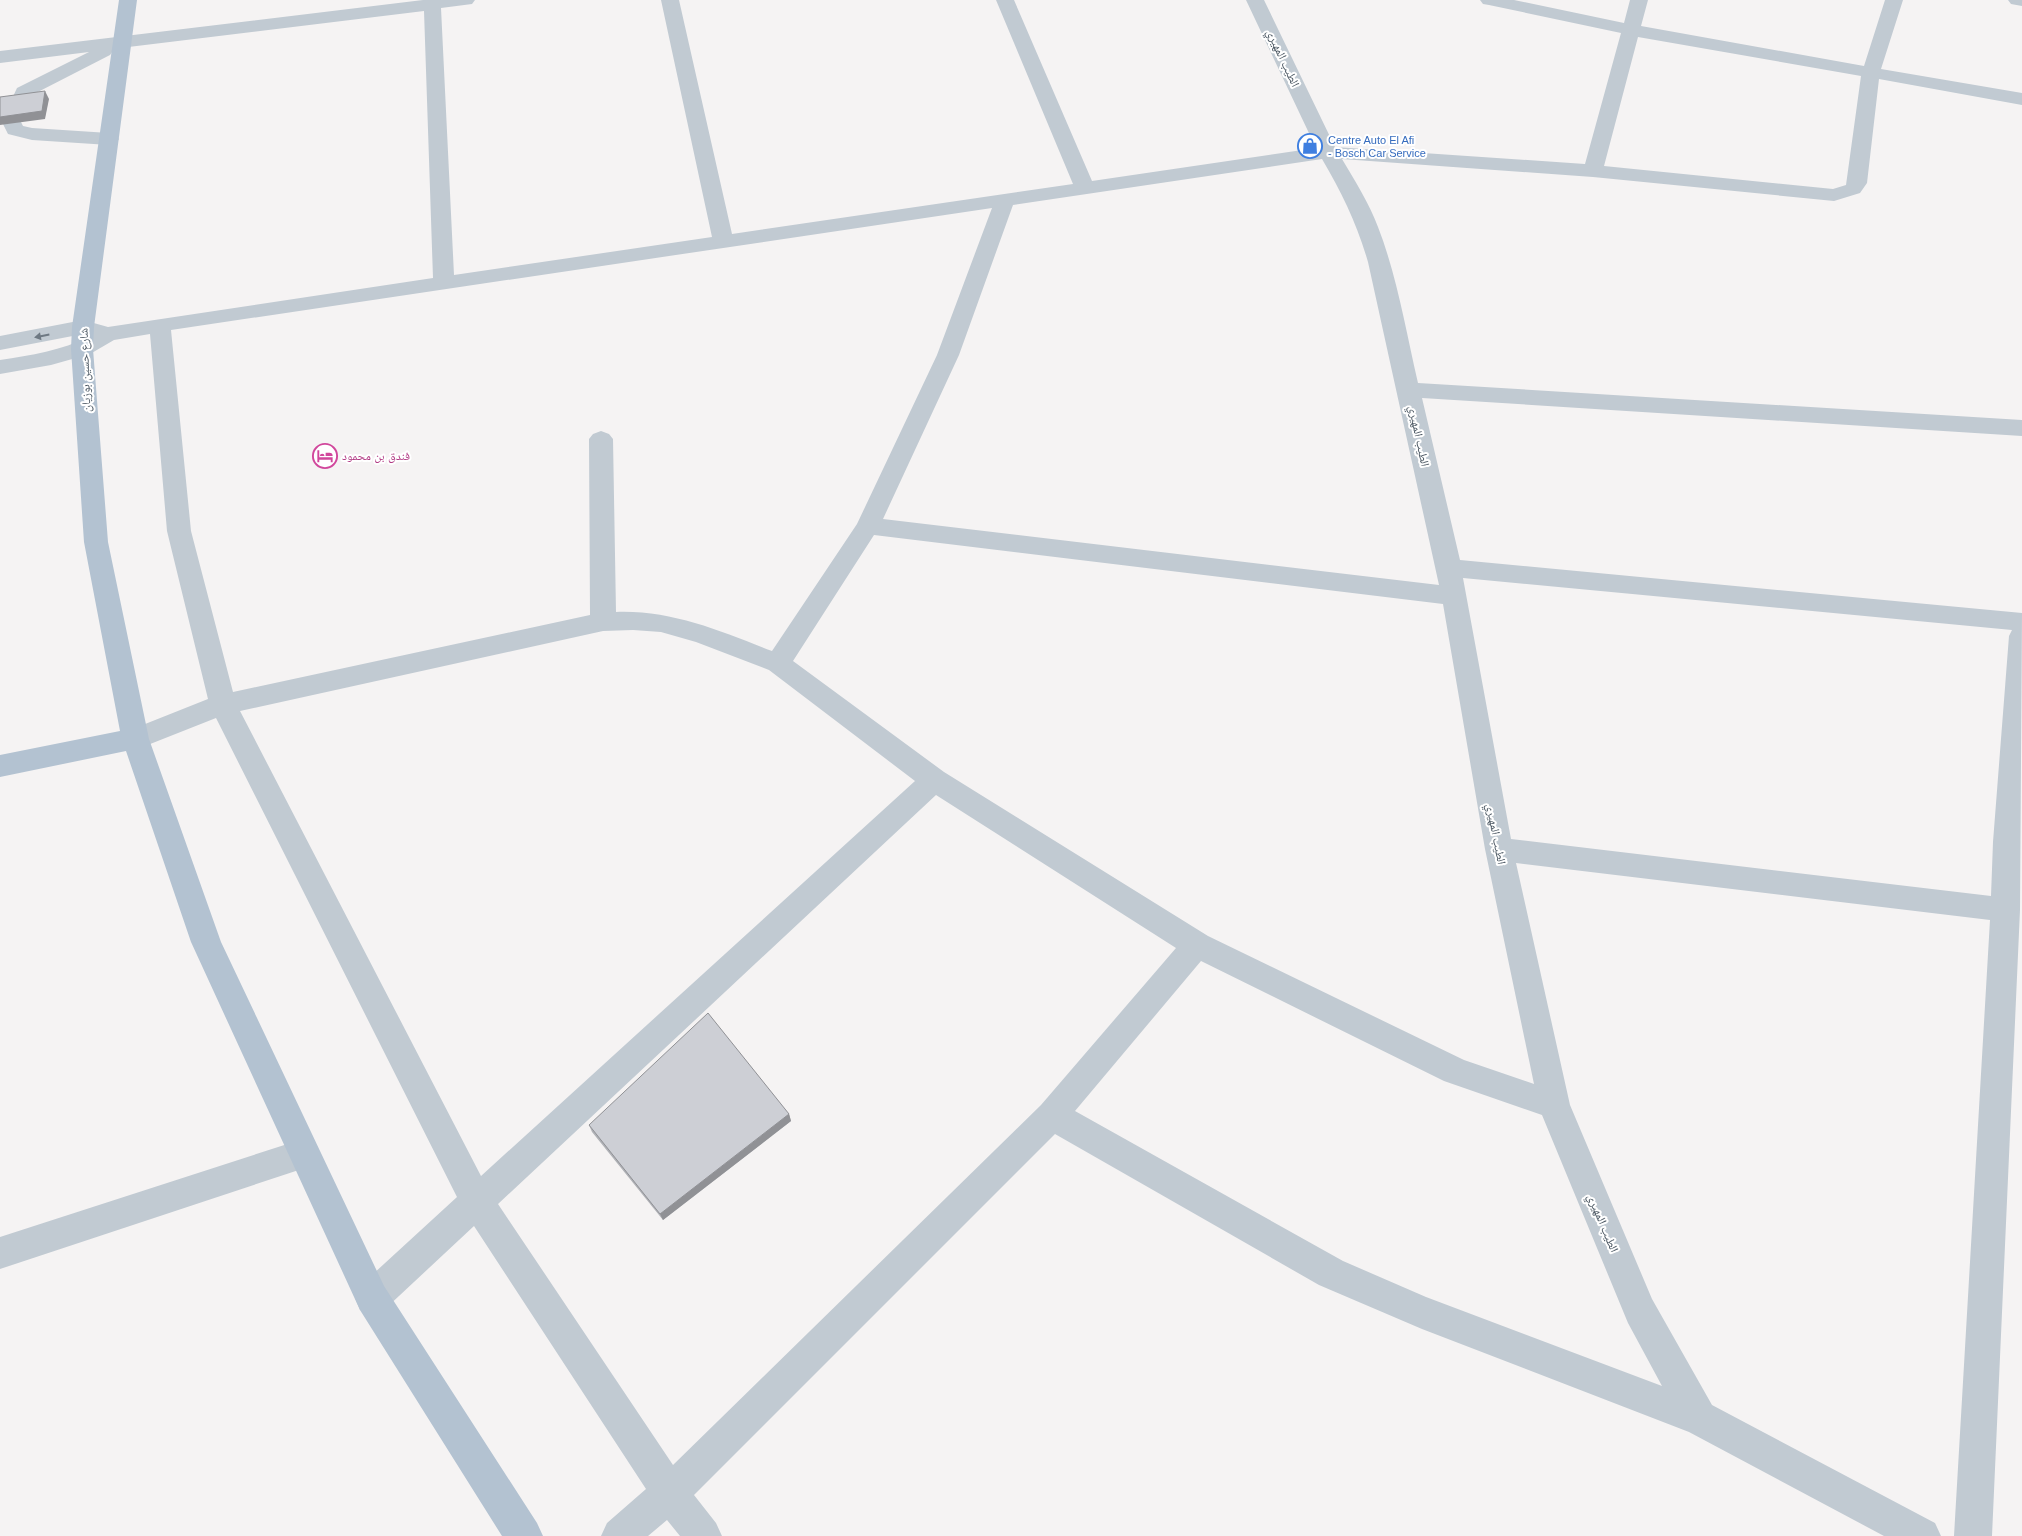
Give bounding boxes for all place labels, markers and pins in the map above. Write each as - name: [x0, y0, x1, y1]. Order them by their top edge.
- shop icon: Centre Auto El Afi - Bosch Car Service: [1297, 133, 1323, 159]
- place label: Centre Auto El Afi - Bosch Car Service: [1328, 134, 1426, 159]
- hotel icon: فندق بن محمود: [312, 443, 338, 469]
- place label: فندق بن محمود: [342, 449, 410, 463]

